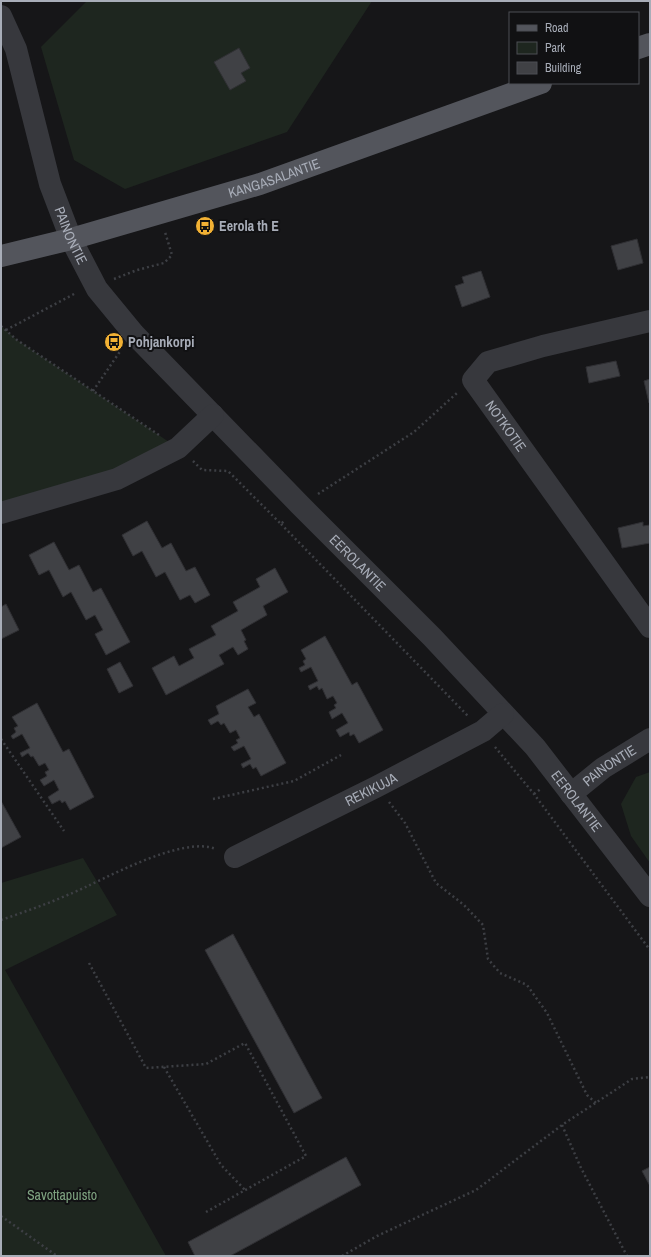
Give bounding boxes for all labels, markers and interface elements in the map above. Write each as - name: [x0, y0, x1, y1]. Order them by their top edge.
- legend: [509, 12, 639, 84]
- text: Road: [545, 20, 569, 36]
- text: Park: [545, 40, 565, 56]
- text: Building: [545, 60, 582, 76]
- street label: KANGASALANTIE: [226, 154, 322, 202]
- street label: PAINONTIE: [50, 204, 92, 267]
- bus stop icon: Eerola th E: [194, 215, 216, 237]
- place label: Eerola th E: [219, 217, 279, 235]
- bus stop icon: Pohjankorpi: [103, 331, 125, 353]
- place label: Pohjankorpi: [128, 333, 194, 351]
- street label: NOTKOTIE: [481, 397, 530, 455]
- street label: EEROLANTIE: [326, 531, 390, 595]
- street label: PAINONTIE: [579, 741, 639, 790]
- street label: EEROLANTIE: [547, 767, 606, 835]
- street label: REKIKUJA: [342, 768, 401, 810]
- park label: Savottapuisto: [27, 1186, 97, 1204]

